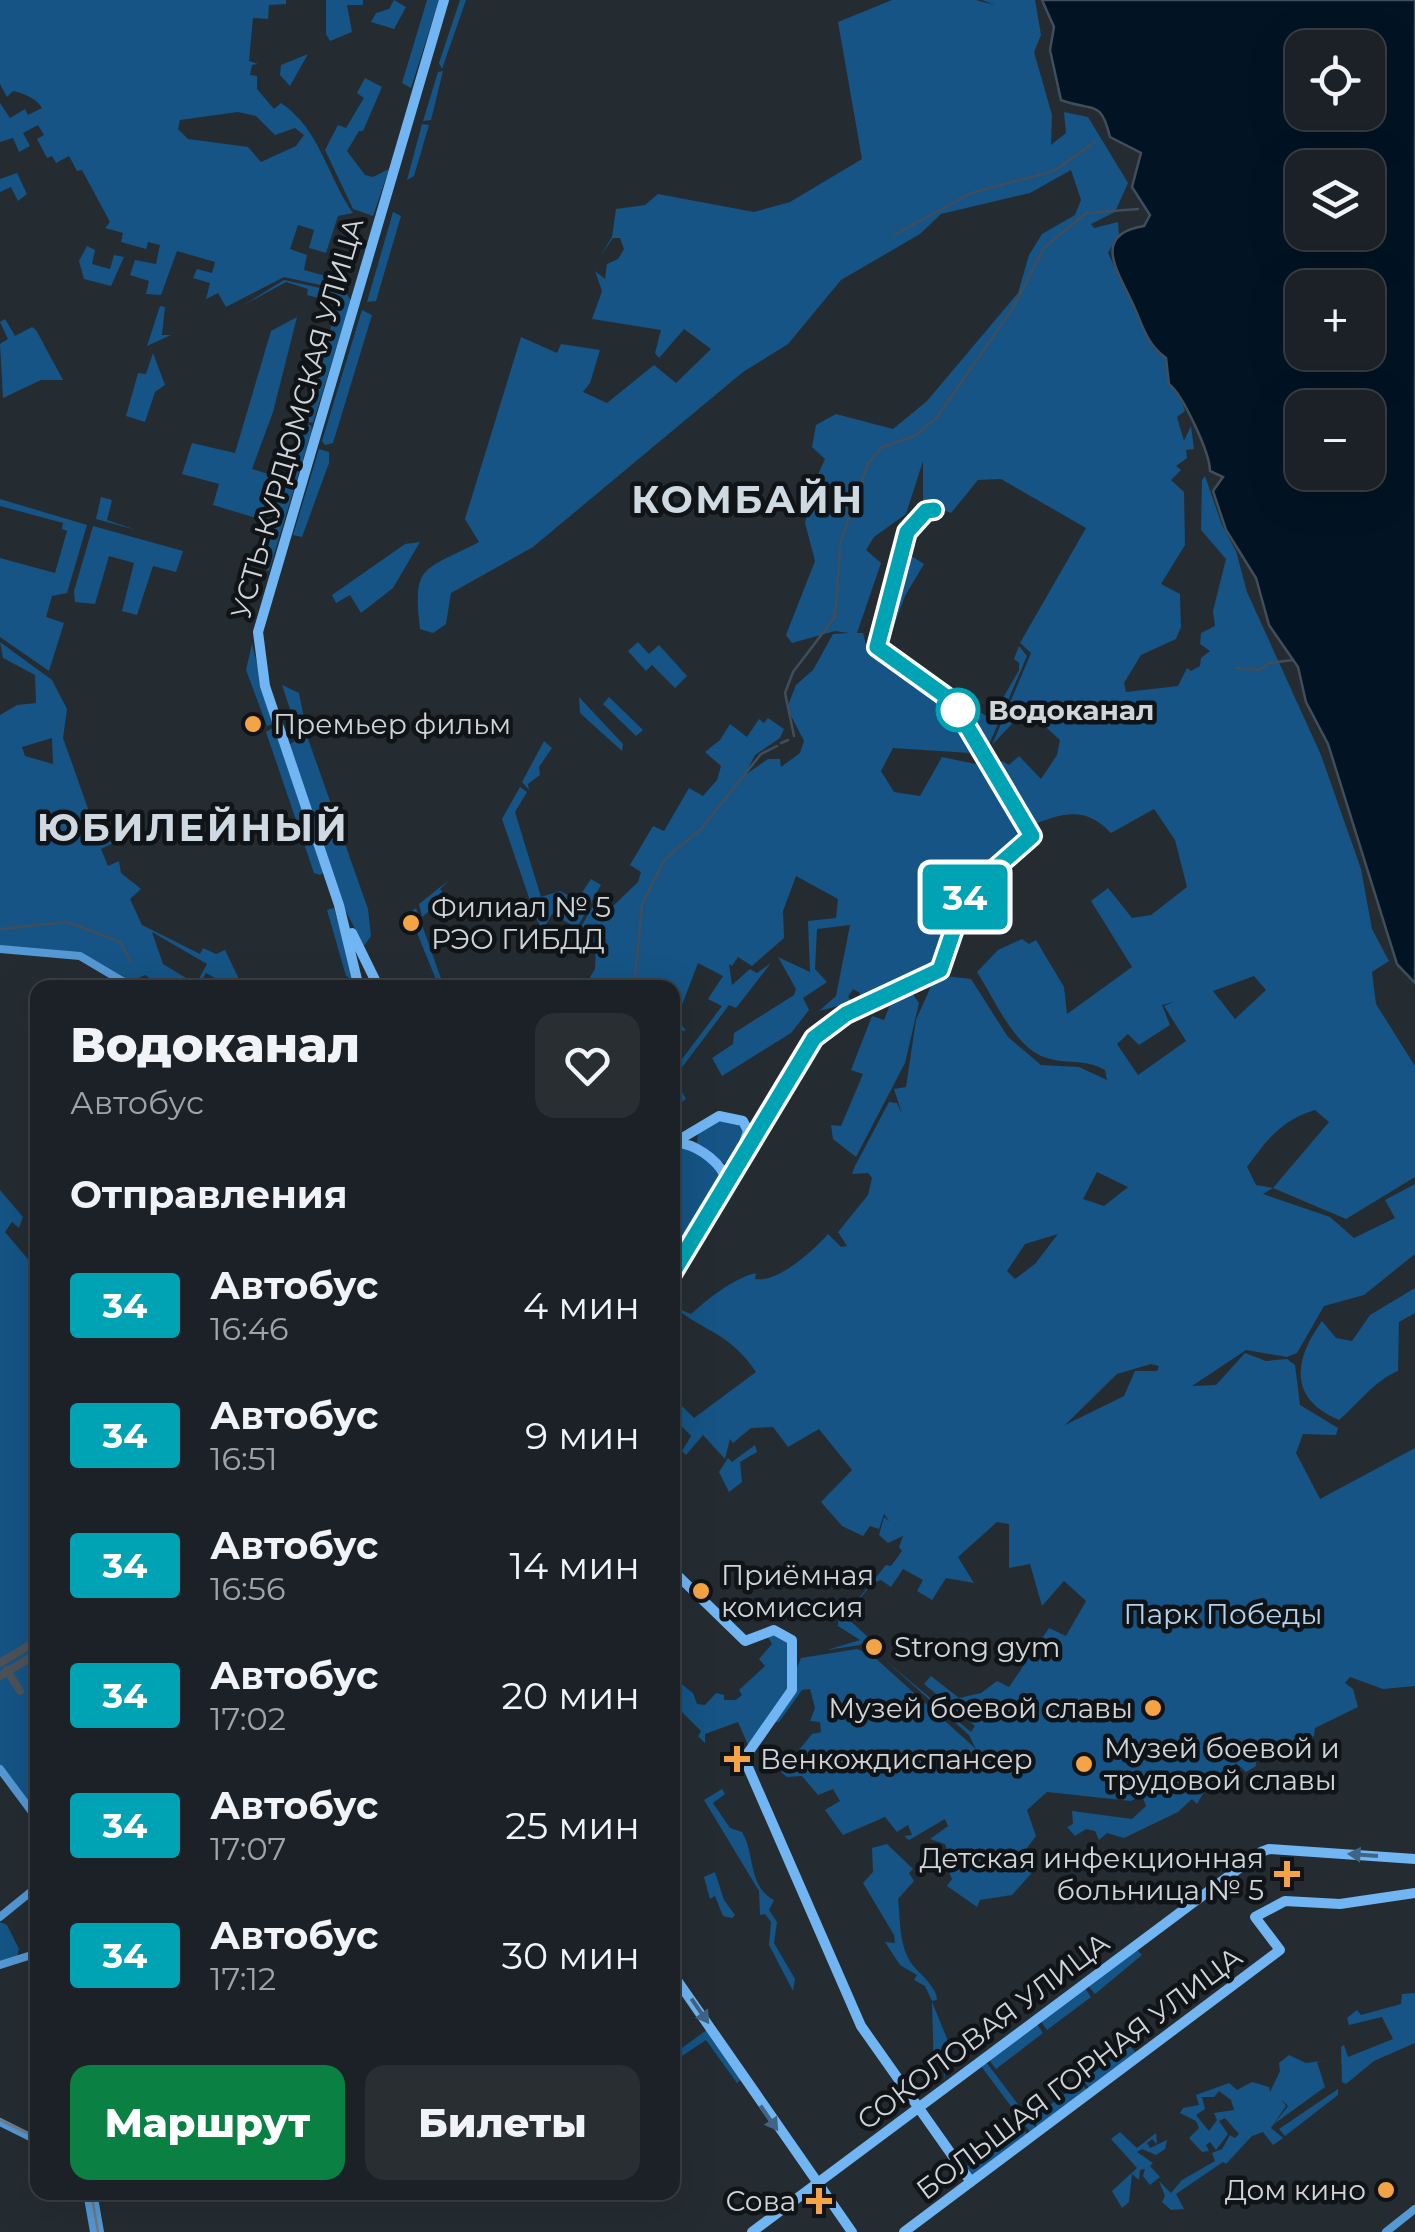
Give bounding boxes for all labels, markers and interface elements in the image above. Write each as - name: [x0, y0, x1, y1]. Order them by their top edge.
- map controls: [1285, 30, 1385, 490]
- button: locate: [1285, 30, 1385, 130]
- button: layers: [1285, 150, 1385, 250]
- street label: УСТЬ-КУРДЮМСКАЯ УЛИЦА: [223, 213, 371, 622]
- button: +: [1285, 270, 1385, 370]
- button: −: [1285, 390, 1385, 490]
- district label: КОМБАЙН: [631, 476, 865, 523]
- marker: Водоканал: [937, 689, 979, 731]
- place label: Водоканал: [988, 693, 1155, 727]
- place label: Премьер фильм: [273, 707, 511, 741]
- marker: Премьер фильм: [242, 713, 264, 735]
- district label: ЮБИЛЕЙНЫЙ: [37, 804, 349, 851]
- line badge: 34: [920, 864, 1010, 930]
- text: 34: [943, 876, 987, 919]
- place label: Филиал № 5 РЭО ГИБДД: [431, 890, 611, 956]
- marker: Филиал № 5 РЭО ГИБДД: [400, 912, 422, 934]
- button: heart: [535, 1013, 640, 1118]
- text: Водоканал: [70, 1016, 360, 1074]
- text: Автобус: [70, 1083, 204, 1122]
- text: Отправления: [70, 1171, 348, 1218]
- text: Автобус: [210, 1262, 379, 1309]
- text: 4 мин: [523, 1282, 640, 1329]
- text: 34: [103, 1284, 147, 1327]
- text: 16:46: [210, 1309, 288, 1348]
- text: Автобус: [210, 1392, 379, 1439]
- text: 9 мин: [525, 1412, 640, 1459]
- text: 34: [103, 1414, 147, 1457]
- text: 16:51: [210, 1439, 278, 1478]
- text: Автобус: [210, 1522, 379, 1569]
- text: 14 мин: [509, 1542, 640, 1589]
- text: 34: [103, 1544, 147, 1587]
- place label: Приёмная комиссия: [721, 1558, 874, 1624]
- text: 16:56: [210, 1569, 285, 1608]
- marker: Приёмная комиссия: [690, 1580, 712, 1602]
- park label: Парк Победы: [1124, 1597, 1322, 1631]
- place label: Strong gym: [894, 1630, 1060, 1664]
- marker: Strong gym: [863, 1636, 885, 1658]
- text: Автобус: [210, 1652, 379, 1699]
- text: 20 мин: [502, 1672, 640, 1719]
- text: 34: [103, 1674, 147, 1717]
- place label: Музей боевой славы: [828, 1691, 1133, 1725]
- marker: Музей боевой славы: [1142, 1697, 1164, 1719]
- text: 17:02: [210, 1699, 286, 1738]
- place label: Музей боевой и трудовой славы: [1104, 1731, 1340, 1797]
- place label: Венкождиспансер: [760, 1742, 1033, 1776]
- marker: Венкождиспансер: [724, 1746, 750, 1772]
- marker: Музей боевой и трудовой славы: [1073, 1753, 1095, 1775]
- text: Автобус: [210, 1782, 379, 1829]
- text: 25 мин: [505, 1802, 640, 1849]
- text: 34: [103, 1804, 147, 1847]
- text: 17:07: [210, 1829, 286, 1868]
- place label: Детская инфекционная больница № 5: [920, 1841, 1264, 1907]
- one-way arrow: [1347, 1847, 1379, 1863]
- marker: Детская инфекционная больница № 5: [1274, 1861, 1300, 1887]
- text: Автобус: [210, 1912, 379, 1959]
- street label: СОКОЛОВАЯ УЛИЦА: [850, 1925, 1116, 2137]
- text: 30 мин: [502, 1932, 640, 1979]
- text: 34: [103, 1934, 147, 1977]
- street label: БОЛЬШАЯ ГОРНАЯ УЛИЦА: [910, 1939, 1249, 2207]
- text: 17:12: [210, 1959, 276, 1998]
- one-way arrow: [690, 1998, 709, 2025]
- button: Маршрут: [70, 2065, 345, 2180]
- button: Билеты: [365, 2065, 640, 2180]
- one-way arrow: [759, 2105, 779, 2131]
- place label: Дом кино: [1225, 2173, 1366, 2207]
- marker: Дом кино: [1375, 2179, 1397, 2201]
- place label: Сова: [725, 2184, 796, 2218]
- marker: Сова: [806, 2188, 832, 2214]

